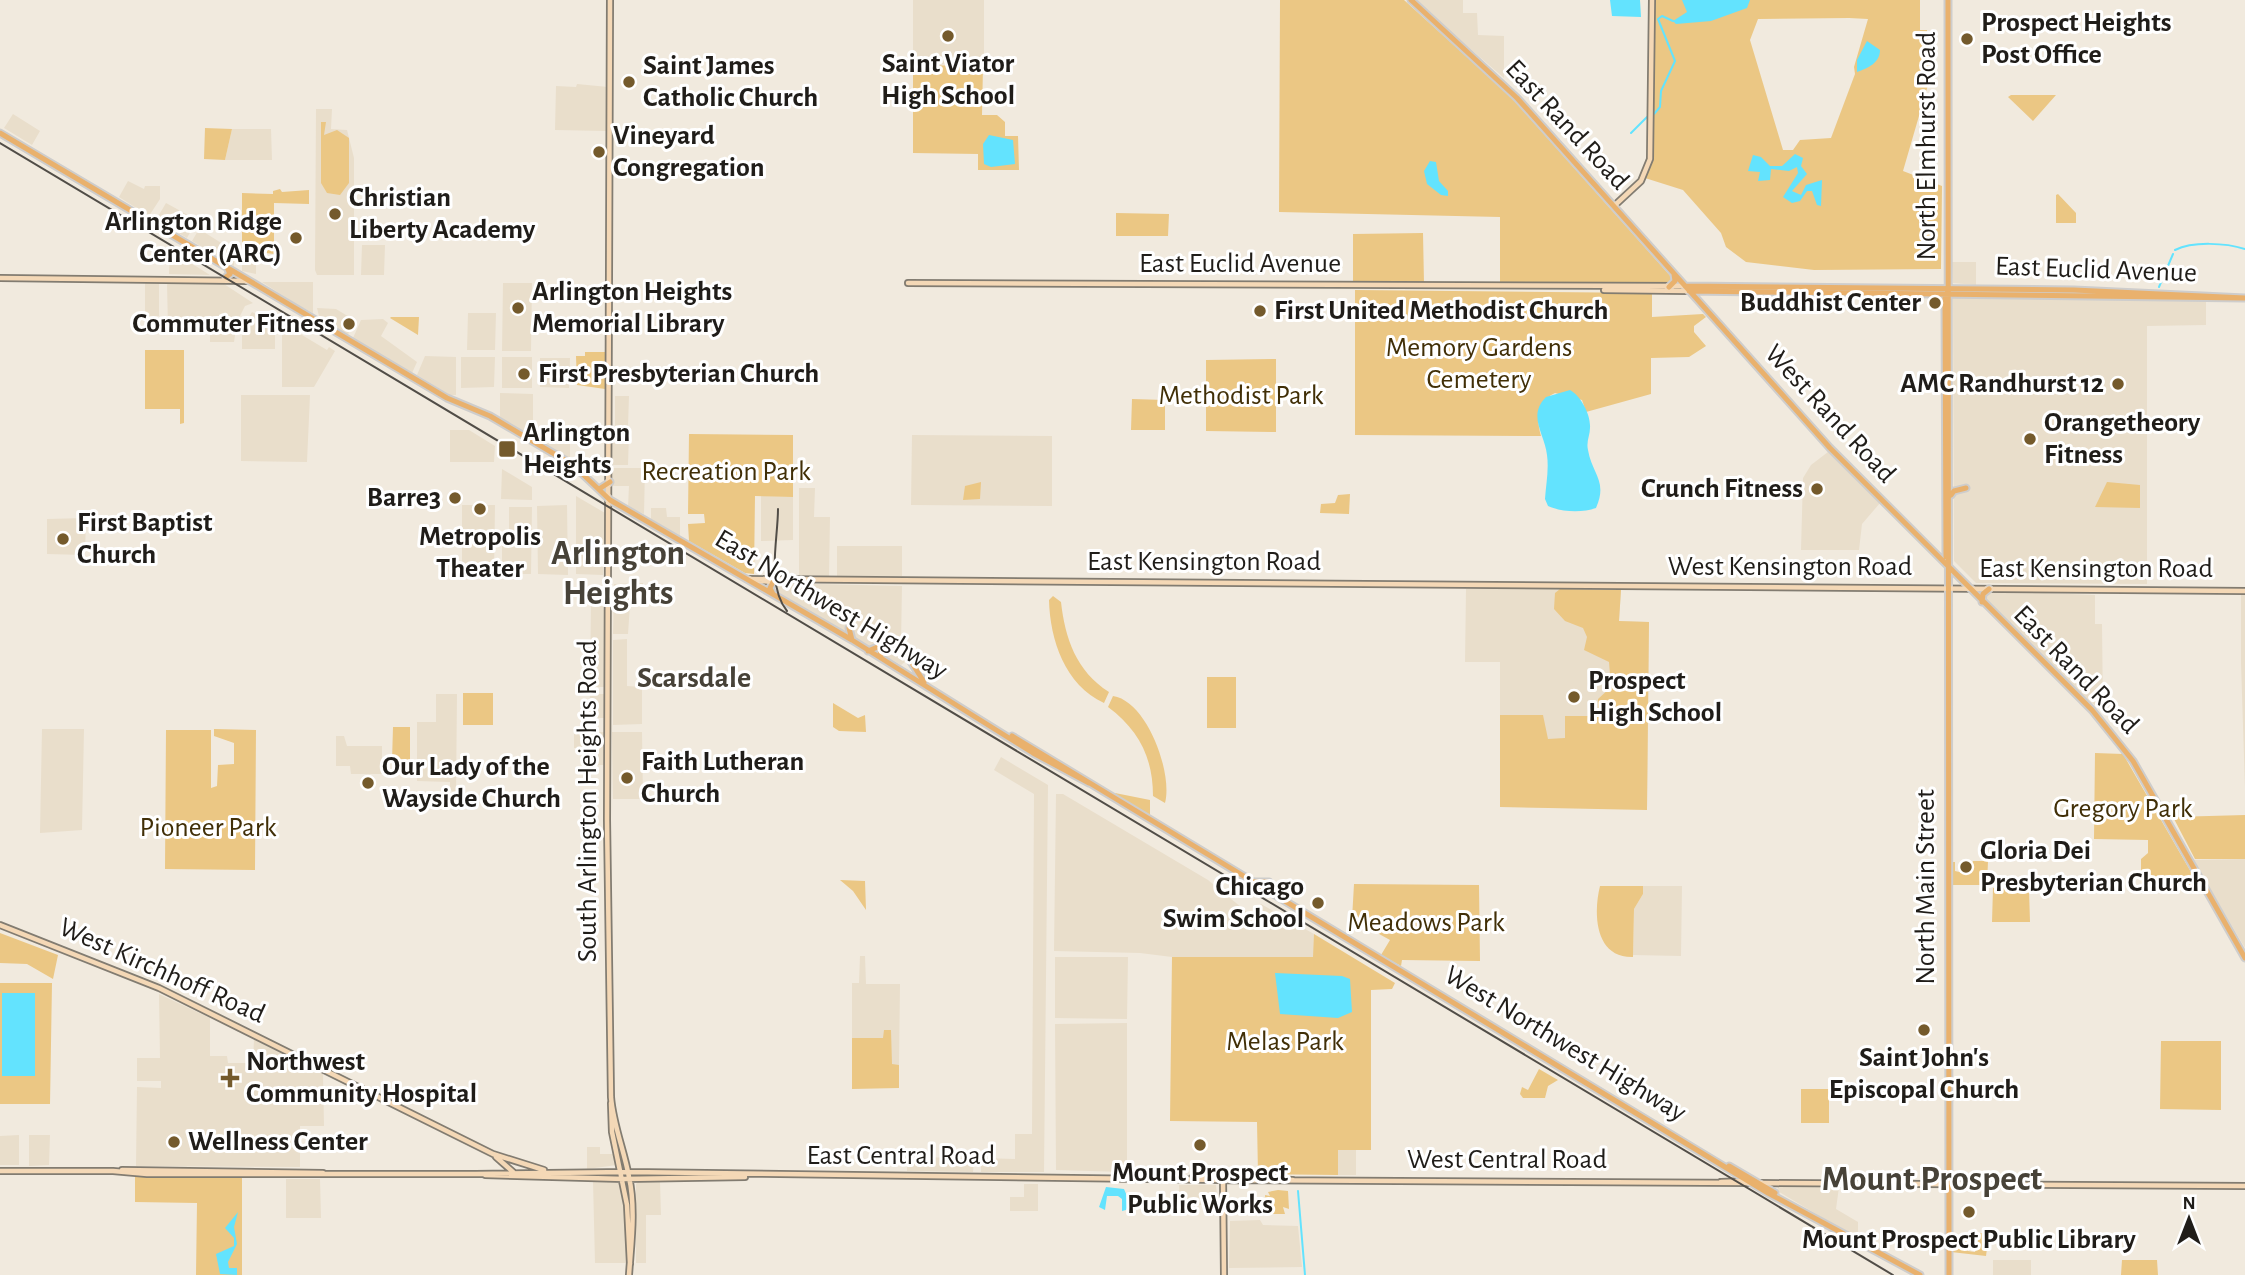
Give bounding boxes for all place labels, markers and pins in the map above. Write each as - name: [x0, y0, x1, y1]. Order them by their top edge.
- place label: Prospect Heights Post Office: [1981, 9, 2171, 69]
- marker: Saint Viator High School: [940, 28, 956, 44]
- marker: Prospect Heights Post Office: [1959, 31, 1975, 47]
- place label: Saint Viator High School: [881, 50, 1015, 110]
- place label: Saint James Catholic Church: [643, 52, 818, 112]
- marker: Saint James Catholic Church: [621, 74, 637, 90]
- place label: Vineyard Congregation: [613, 122, 765, 182]
- marker: Vineyard Congregation: [591, 144, 607, 160]
- place label: Christian Liberty Academy: [349, 184, 536, 244]
- marker: Christian Liberty Academy: [327, 206, 343, 222]
- place label: Arlington Ridge Center (ARC): [105, 208, 282, 268]
- marker: Arlington Ridge Center (ARC): [288, 230, 304, 246]
- place label: Arlington Heights Memorial Library: [532, 278, 732, 338]
- place label: Buddhist Center: [1740, 289, 1921, 317]
- marker: Buddhist Center: [1927, 295, 1943, 311]
- place label: First United Methodist Church: [1274, 297, 1608, 325]
- marker: Arlington Heights Memorial Library: [510, 300, 526, 316]
- marker: First United Methodist Church: [1252, 303, 1268, 319]
- place label: Commuter Fitness: [132, 310, 335, 338]
- marker: Commuter Fitness: [341, 316, 357, 332]
- place label: First Presbyterian Church: [538, 360, 819, 388]
- marker: First Presbyterian Church: [516, 366, 532, 382]
- place label: AMC Randhurst 12: [1900, 370, 2104, 398]
- marker: AMC Randhurst 12: [2110, 376, 2126, 392]
- place label: Orangetheory Fitness: [2044, 409, 2201, 469]
- place label: Arlington Heights: [523, 419, 630, 479]
- marker: Orangetheory Fitness: [2022, 431, 2038, 447]
- marker: Arlington Heights: [497, 439, 517, 459]
- place label: Crunch Fitness: [1641, 475, 1803, 503]
- marker: Crunch Fitness: [1809, 481, 1825, 497]
- place label: Barre3: [367, 484, 441, 512]
- marker: Barre3: [447, 490, 463, 506]
- marker: Metropolis Theater: [472, 501, 488, 517]
- place label: First Baptist Church: [77, 509, 213, 569]
- place label: Metropolis Theater: [419, 523, 541, 583]
- marker: First Baptist Church: [55, 531, 71, 547]
- place label: Prospect High School: [1588, 667, 1722, 727]
- marker: Prospect High School: [1566, 689, 1582, 705]
- place label: Faith Lutheran Church: [641, 748, 804, 808]
- place label: Our Lady of the Wayside Church: [382, 753, 561, 813]
- marker: Faith Lutheran Church: [619, 770, 635, 786]
- marker: Our Lady of the Wayside Church: [360, 775, 376, 791]
- place label: Gloria Dei Presbyterian Church: [1980, 837, 2207, 897]
- marker: Gloria Dei Presbyterian Church: [1958, 859, 1974, 875]
- place label: Chicago Swim School: [1163, 873, 1304, 933]
- marker: Chicago Swim School: [1310, 895, 1326, 911]
- marker: Saint John's Episcopal Church: [1916, 1022, 1932, 1038]
- place label: Saint John's Episcopal Church: [1829, 1044, 2019, 1104]
- place label: Northwest Community Hospital: [246, 1048, 477, 1108]
- marker: Northwest Community Hospital: [220, 1068, 240, 1088]
- place label: Wellness Center: [188, 1128, 368, 1156]
- marker: Wellness Center: [166, 1134, 182, 1150]
- marker: Mount Prospect Public Works: [1192, 1137, 1208, 1153]
- place label: Mount Prospect Public Works: [1112, 1159, 1289, 1219]
- marker: Mount Prospect Public Library: [1961, 1204, 1977, 1220]
- place label: Mount Prospect Public Library: [1802, 1226, 2136, 1254]

